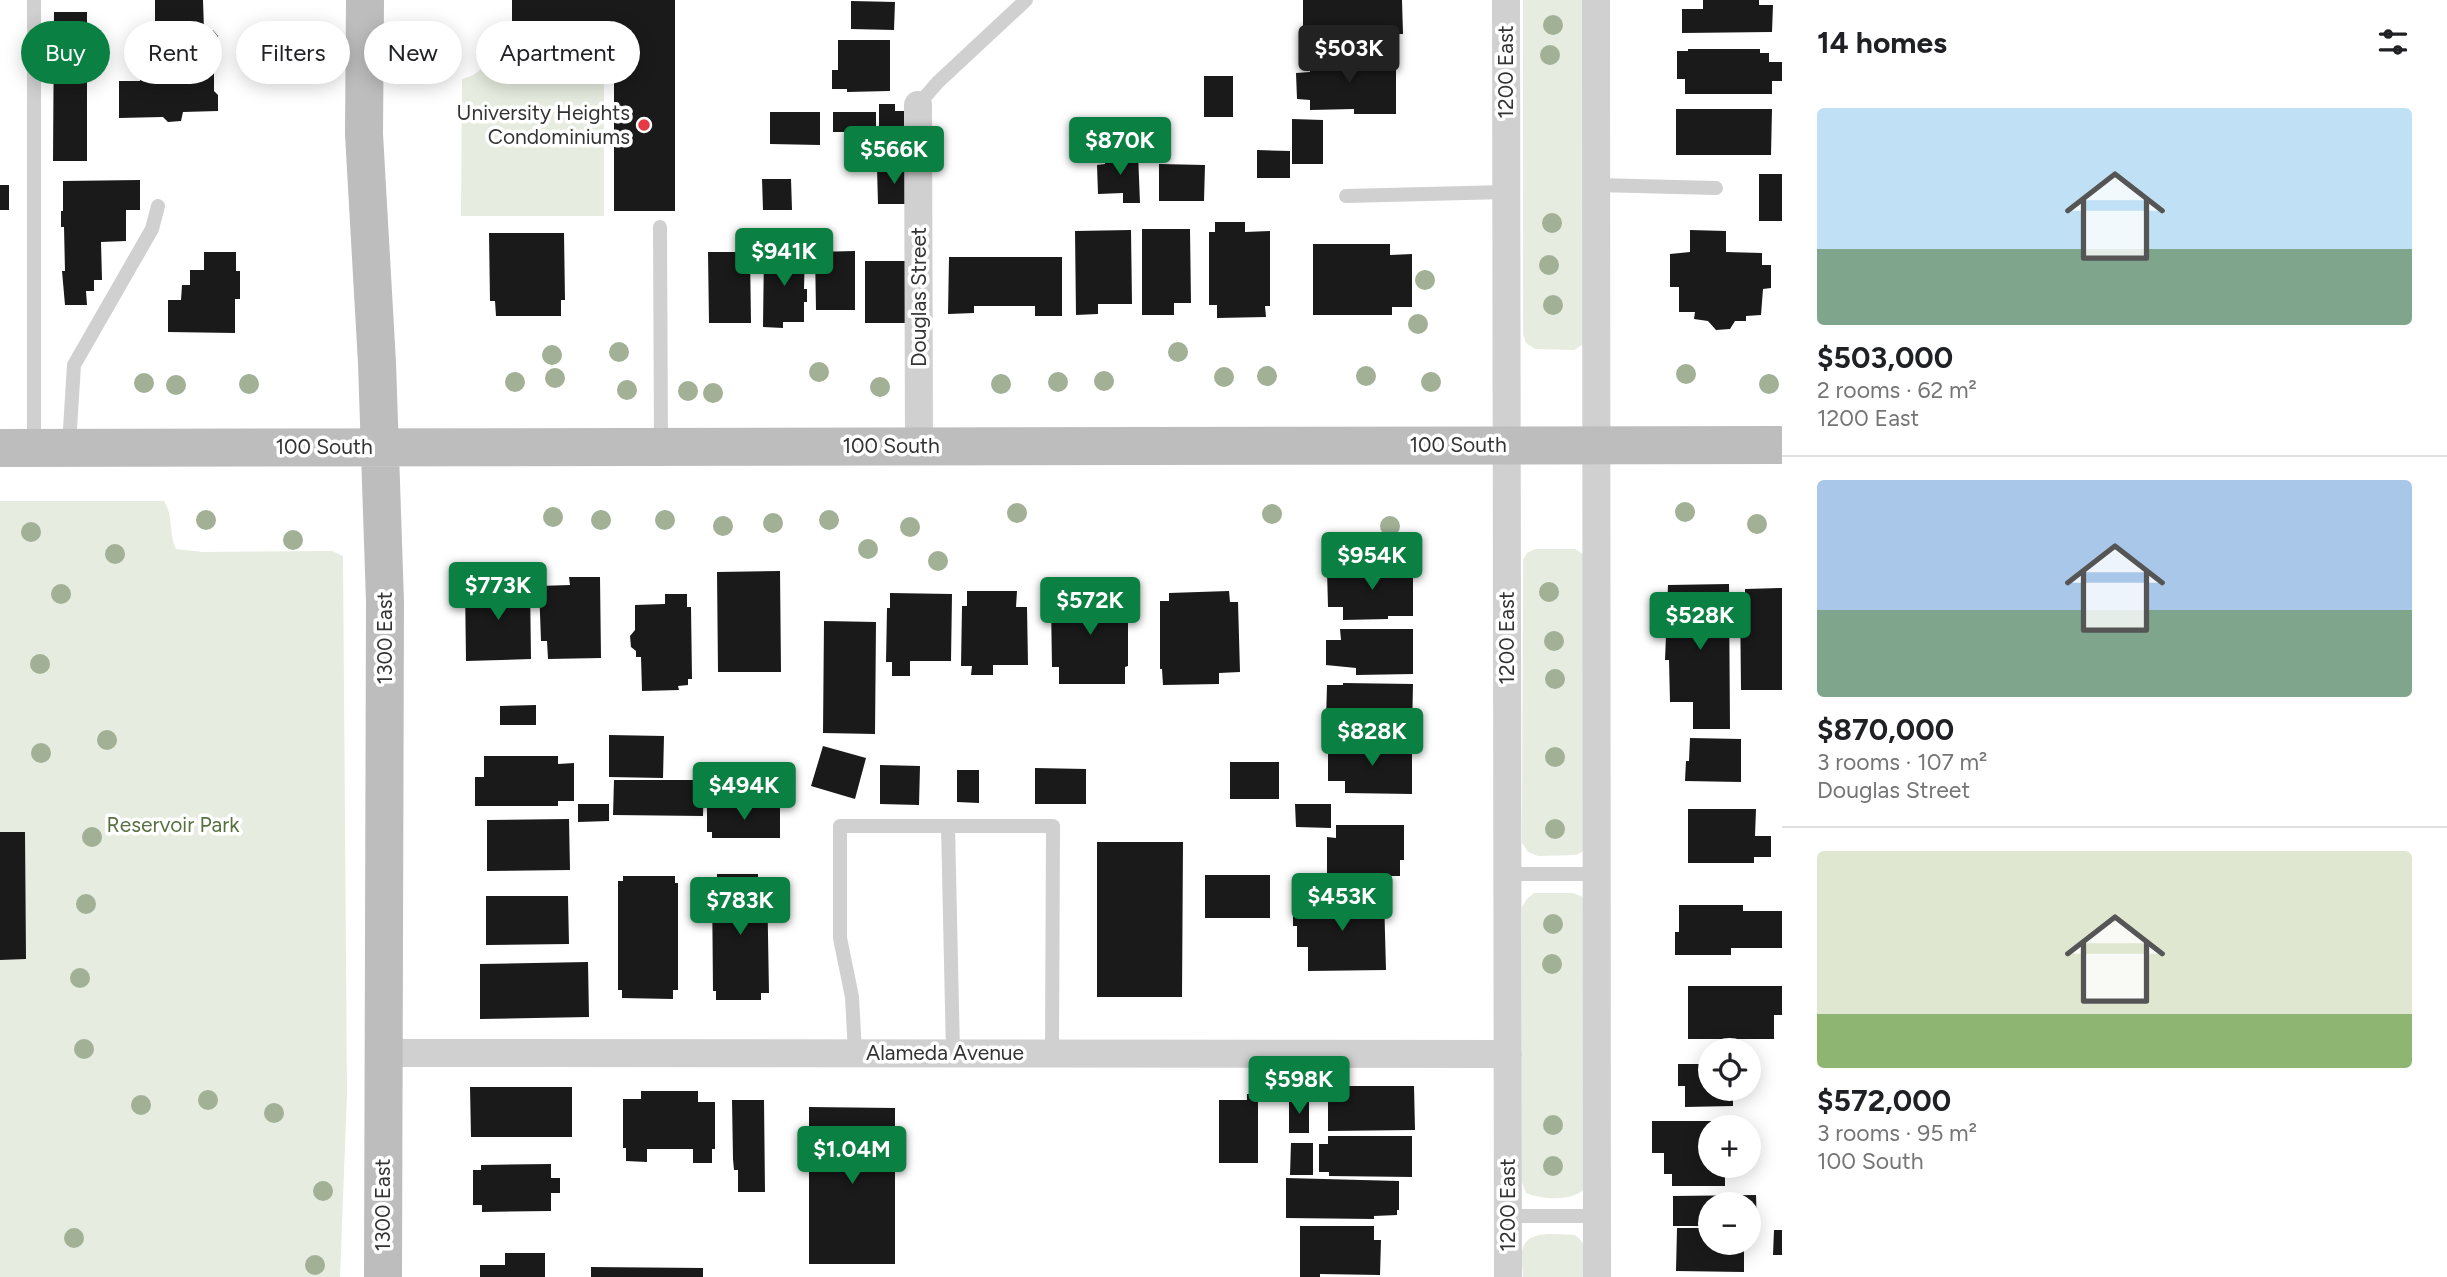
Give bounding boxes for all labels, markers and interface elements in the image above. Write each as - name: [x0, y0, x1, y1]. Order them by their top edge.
- chip: Buy: [21, 21, 110, 84]
- chip: Rent: [124, 21, 222, 84]
- chip: Filters: [236, 21, 350, 84]
- chip: New: [364, 21, 462, 84]
- chip: Apartment: [476, 21, 640, 84]
- icon: filters: [2374, 23, 2412, 61]
- text: 14 homes: [1817, 24, 1947, 61]
- pin: $503K: [1300, 25, 1398, 85]
- street label: 1200 East: [1493, 25, 1518, 119]
- text: $503K: [1314, 34, 1384, 62]
- place label: University Heights Condominiums: [457, 100, 630, 149]
- marker: University Heights Condominiums: [636, 117, 652, 133]
- pin: $870K: [1071, 118, 1169, 177]
- text: $870K: [1085, 126, 1155, 154]
- pin: $566K: [845, 127, 943, 186]
- text: $566K: [860, 135, 928, 163]
- icon: home: [2052, 153, 2178, 279]
- street label: Douglas Street: [906, 227, 931, 367]
- pin: $941K: [735, 229, 833, 288]
- text: $941K: [751, 237, 817, 265]
- text: $503,000: [1817, 339, 1953, 376]
- text: 2 rooms · 62 m²: [1817, 376, 1977, 404]
- text: 1200 East: [1817, 404, 1919, 432]
- street label: 100 South: [1409, 432, 1507, 457]
- street label: 100 South: [842, 433, 940, 458]
- street label: 100 South: [275, 434, 373, 459]
- icon: home: [2052, 525, 2178, 651]
- pin: $954K: [1323, 532, 1421, 592]
- text: $954K: [1337, 541, 1407, 569]
- pin: $773K: [449, 562, 547, 622]
- text: $773K: [465, 571, 531, 599]
- pin: $572K: [1041, 578, 1139, 637]
- text: $572K: [1056, 586, 1124, 614]
- street label: 1300 East: [372, 591, 397, 685]
- street label: 1200 East: [1494, 591, 1519, 685]
- pin: $528K: [1651, 592, 1749, 652]
- text: $528K: [1666, 601, 1734, 629]
- pin: $828K: [1323, 708, 1421, 768]
- text: $870,000: [1817, 711, 1954, 748]
- text: $828K: [1337, 717, 1407, 745]
- text: 3 rooms · 107 m²: [1817, 748, 1987, 776]
- pin: $494K: [695, 762, 793, 822]
- text: $494K: [709, 771, 779, 799]
- text: Douglas Street: [1817, 776, 1970, 804]
- park label: Reservoir Park: [107, 812, 240, 837]
- pin: $453K: [1293, 874, 1391, 933]
- pin: $783K: [691, 878, 789, 937]
- text: $453K: [1308, 882, 1376, 910]
- text: $783K: [706, 886, 774, 914]
- icon: home: [2052, 896, 2178, 1022]
- map controls: [1698, 1038, 1761, 1255]
- button: locate: [1698, 1038, 1761, 1101]
- street label: Alameda Avenue: [866, 1040, 1024, 1065]
- pin: $598K: [1250, 1056, 1348, 1116]
- text: $598K: [1265, 1065, 1333, 1093]
- text: $572,000: [1817, 1082, 1951, 1119]
- button: +: [1698, 1115, 1761, 1178]
- text: 3 rooms · 95 m²: [1817, 1119, 1977, 1147]
- pin: $1.04M: [795, 1126, 909, 1186]
- text: $1.04M: [813, 1135, 891, 1163]
- text: 100 South: [1817, 1147, 1924, 1175]
- street label: 1300 East: [370, 1158, 395, 1252]
- street label: 1200 East: [1495, 1158, 1520, 1252]
- button: −: [1698, 1192, 1761, 1255]

